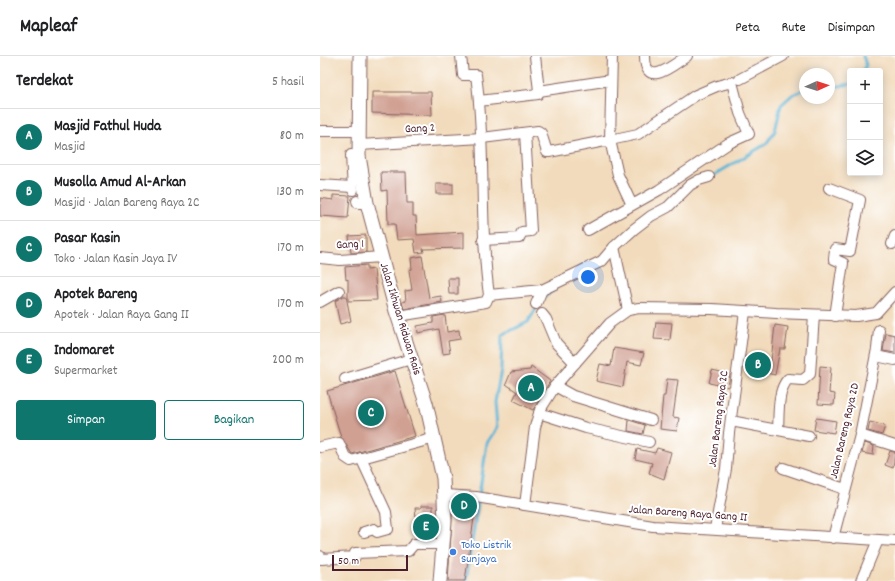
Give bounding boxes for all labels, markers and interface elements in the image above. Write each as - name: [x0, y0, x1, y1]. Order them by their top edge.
- text: Mapleaf: [20, 14, 77, 41]
- text: Peta: [735, 18, 759, 38]
- text: Rute: [781, 18, 806, 38]
- text: Disimpan: [828, 18, 875, 38]
- north arrow: [799, 68, 835, 104]
- map controls: [847, 68, 883, 176]
- button: +: [847, 68, 883, 104]
- text: Terdekat: [16, 70, 73, 94]
- text: 5 hasil: [272, 73, 304, 92]
- button: −: [847, 104, 883, 140]
- text: Masjid Fathul Huda: [54, 116, 161, 138]
- street label: Gang 2: [404, 120, 436, 138]
- text: A: [25, 127, 33, 146]
- text: 80 m: [280, 127, 304, 146]
- text: Masjid: [54, 138, 85, 157]
- button: layers: [847, 140, 883, 176]
- text: Musolla Amud Al-Arkan: [54, 172, 186, 194]
- text: B: [26, 183, 32, 202]
- text: 130 m: [276, 183, 304, 202]
- text: Masjid · Jalan Bareng Raya 2C: [54, 194, 199, 213]
- text: Pasar Kasin: [54, 228, 120, 250]
- street label: Gang 1: [336, 236, 364, 254]
- text: C: [26, 239, 32, 258]
- text: 170 m: [277, 239, 304, 258]
- text: Toko · Jalan Kasin Jaya IV: [54, 250, 177, 269]
- street label: Jalan Ikhwan Ridwan Rais: [375, 261, 425, 377]
- your location: [578, 267, 598, 287]
- text: Apotek Bareng: [54, 284, 137, 306]
- text: D: [26, 295, 32, 314]
- text: 170 m: [277, 295, 304, 314]
- text: Apotek · Jalan Raya Gang II: [54, 306, 189, 325]
- text: Indomaret: [54, 340, 114, 362]
- pin: B: [745, 350, 771, 380]
- text: E: [26, 351, 32, 370]
- text: 200 m: [272, 351, 304, 370]
- text: Supermarket: [54, 362, 118, 381]
- street label: Jalan Bareng Raya 2C: [705, 370, 733, 468]
- pin: A: [518, 373, 544, 403]
- street label: Jalan Bareng Raya 2D: [826, 382, 864, 480]
- pin: C: [358, 398, 384, 428]
- button: Simpan: [16, 400, 156, 440]
- button: Bagikan: [164, 400, 304, 440]
- pin: D: [451, 491, 477, 521]
- street label: Jalan Bareng Raya Gang II: [628, 501, 748, 527]
- pin: E: [413, 512, 439, 542]
- place label: Toko Listrik Sunjaya: [461, 537, 511, 568]
- marker: Toko Listrik Sunjaya: [448, 547, 458, 557]
- scale bar: [332, 553, 408, 572]
- text: 50 m: [338, 554, 359, 570]

